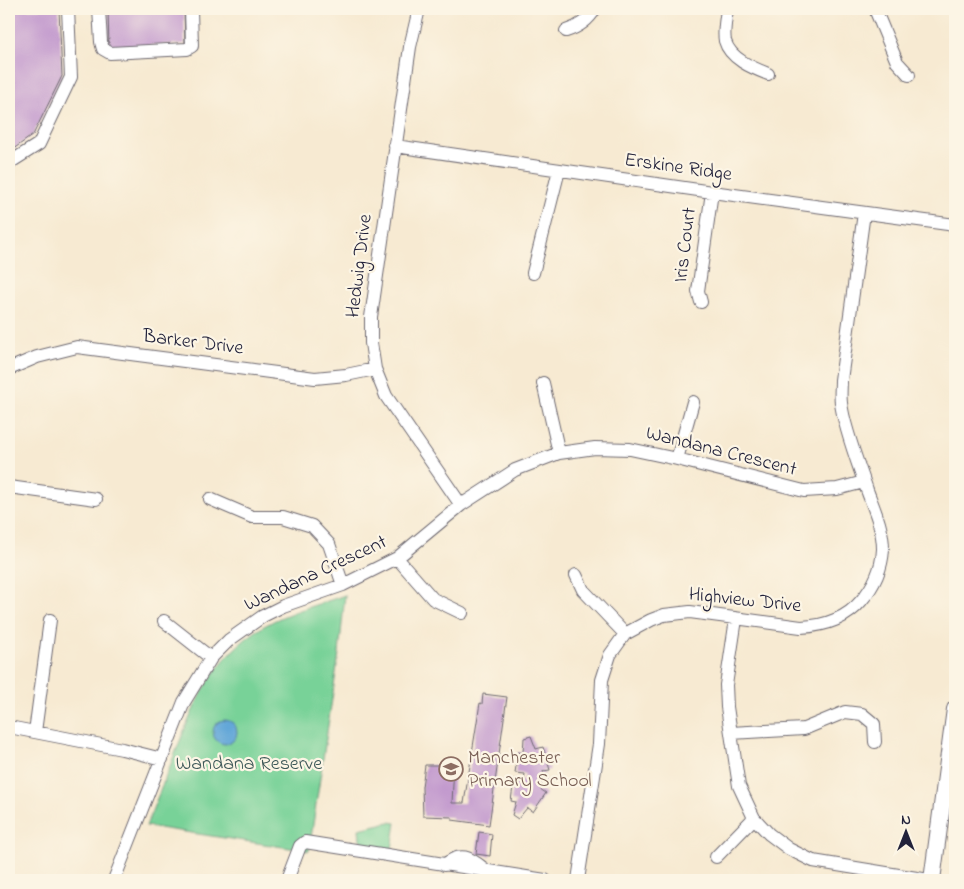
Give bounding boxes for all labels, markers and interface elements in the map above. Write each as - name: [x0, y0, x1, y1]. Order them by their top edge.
- street label: Erskine Ridge: [622, 146, 734, 191]
- street label: Iris Court: [667, 206, 705, 284]
- street label: Hedwig Drive: [339, 212, 382, 320]
- street label: Barker Drive: [140, 322, 245, 364]
- street label: Wandana Crescent: [642, 419, 800, 485]
- street label: Wandana Crescent: [240, 528, 392, 620]
- street label: Highview Drive: [687, 581, 803, 622]
- place label: Manchester Primary School: [468, 744, 592, 796]
- park label: Wandana Reserve: [176, 750, 322, 779]
- school or university icon: Manchester Primary School: [438, 756, 464, 782]
- north arrow: [882, 806, 932, 856]
- text: N: [901, 810, 911, 831]

